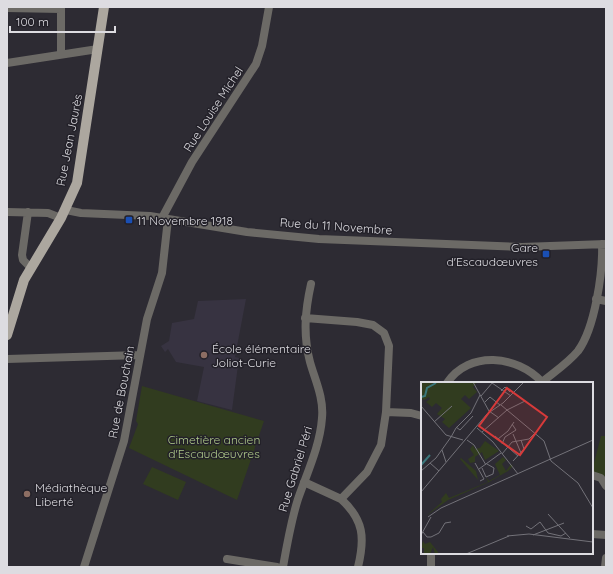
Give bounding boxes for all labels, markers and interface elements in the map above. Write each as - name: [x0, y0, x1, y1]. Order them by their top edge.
- scale bar: [10, 8, 115, 34]
- text: 100 m: [16, 14, 49, 29]
- street label: Rue Louise Michel: [180, 64, 246, 154]
- street label: Rue Jean Jaurès: [53, 92, 85, 187]
- place label: 11 Novembre 1918: [137, 213, 233, 228]
- marker: 11 Novembre 1918: [124, 215, 134, 225]
- street label: Rue du 11 Novembre: [279, 215, 393, 237]
- place label: Gare d'Escaudœuvres: [446, 240, 538, 269]
- marker: Gare d'Escaudœuvres: [541, 249, 551, 259]
- place label: École élémentaire Joliot-Curie: [212, 341, 311, 370]
- street label: Rue de Bouchain: [105, 345, 137, 439]
- marker: École élémentaire Joliot-Curie: [199, 350, 209, 360]
- inset map: [421, 382, 593, 554]
- street label: Rue Gabriel Péri: [275, 424, 315, 514]
- park label: Cimetière ancien d'Escaudœuvres: [168, 432, 260, 461]
- place label: Médiathèque Liberté: [35, 480, 108, 509]
- marker: Médiathèque Liberté: [22, 489, 32, 499]

